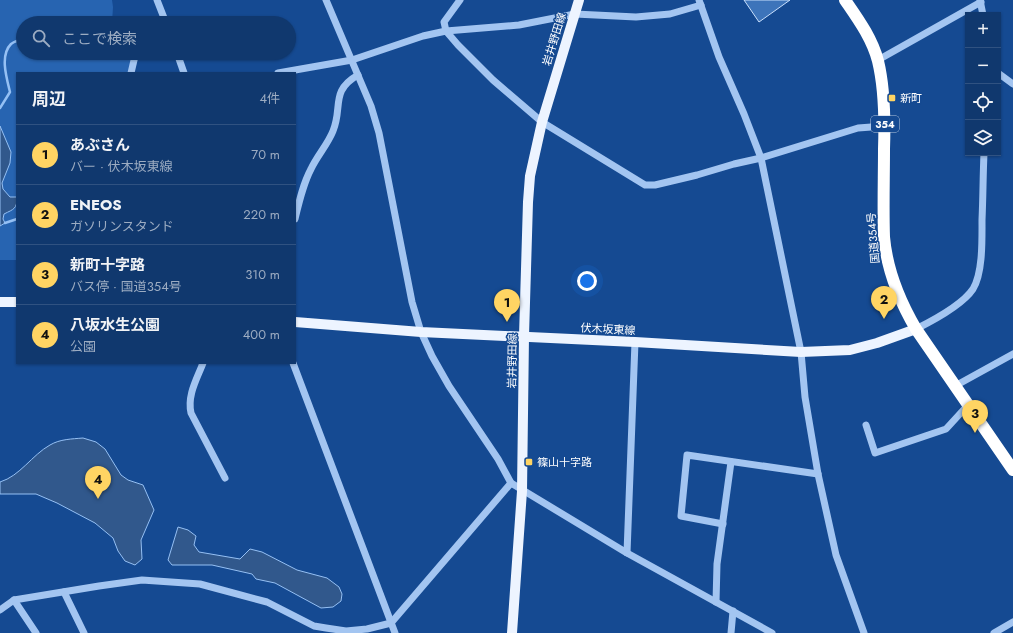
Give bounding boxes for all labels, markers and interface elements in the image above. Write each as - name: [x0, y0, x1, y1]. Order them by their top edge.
- street label: 岩井野田線: [538, 10, 570, 68]
- map controls: [965, 12, 1001, 156]
- button: +: [965, 12, 1001, 48]
- search box: [16, 16, 296, 60]
- icon: search: [30, 27, 52, 49]
- text: ここで検索: [62, 28, 137, 50]
- button: −: [965, 48, 1001, 84]
- button: locate: [965, 84, 1001, 120]
- text: 周辺: [32, 87, 66, 111]
- text: 4件: [259, 89, 280, 108]
- place label: 新町: [900, 90, 922, 106]
- marker: 新町: [887, 93, 897, 103]
- road number: 354: [871, 116, 899, 132]
- button: layers: [965, 120, 1001, 156]
- text: あぶさん: [70, 134, 130, 156]
- text: 1: [42, 145, 48, 164]
- text: 70 m: [251, 145, 280, 164]
- text: バー · 伏木坂東線: [70, 157, 173, 176]
- text: ENEOS: [70, 194, 122, 216]
- text: 2: [41, 205, 49, 224]
- text: 220 m: [243, 205, 280, 224]
- street label: 国道354号: [863, 212, 883, 264]
- text: ガソリンスタンド: [70, 217, 174, 236]
- text: 新町十字路: [70, 254, 145, 276]
- text: 3: [41, 265, 49, 284]
- text: 310 m: [245, 265, 280, 284]
- your location: [577, 271, 597, 291]
- text: バス停 · 国道354号: [70, 277, 182, 296]
- pin: 2: [871, 286, 897, 319]
- pin: 1: [494, 289, 520, 322]
- text: 八坂水生公園: [70, 314, 160, 336]
- street label: 伏木坂東線: [580, 320, 636, 338]
- text: 4: [40, 325, 50, 344]
- text: 400 m: [243, 325, 280, 344]
- street label: 岩井野田線: [504, 333, 520, 389]
- text: 公園: [70, 337, 96, 356]
- pin: 3: [962, 400, 988, 433]
- place label: 篠山十字路: [537, 454, 592, 470]
- marker: 篠山十字路: [524, 457, 534, 467]
- pin: 4: [85, 466, 111, 499]

